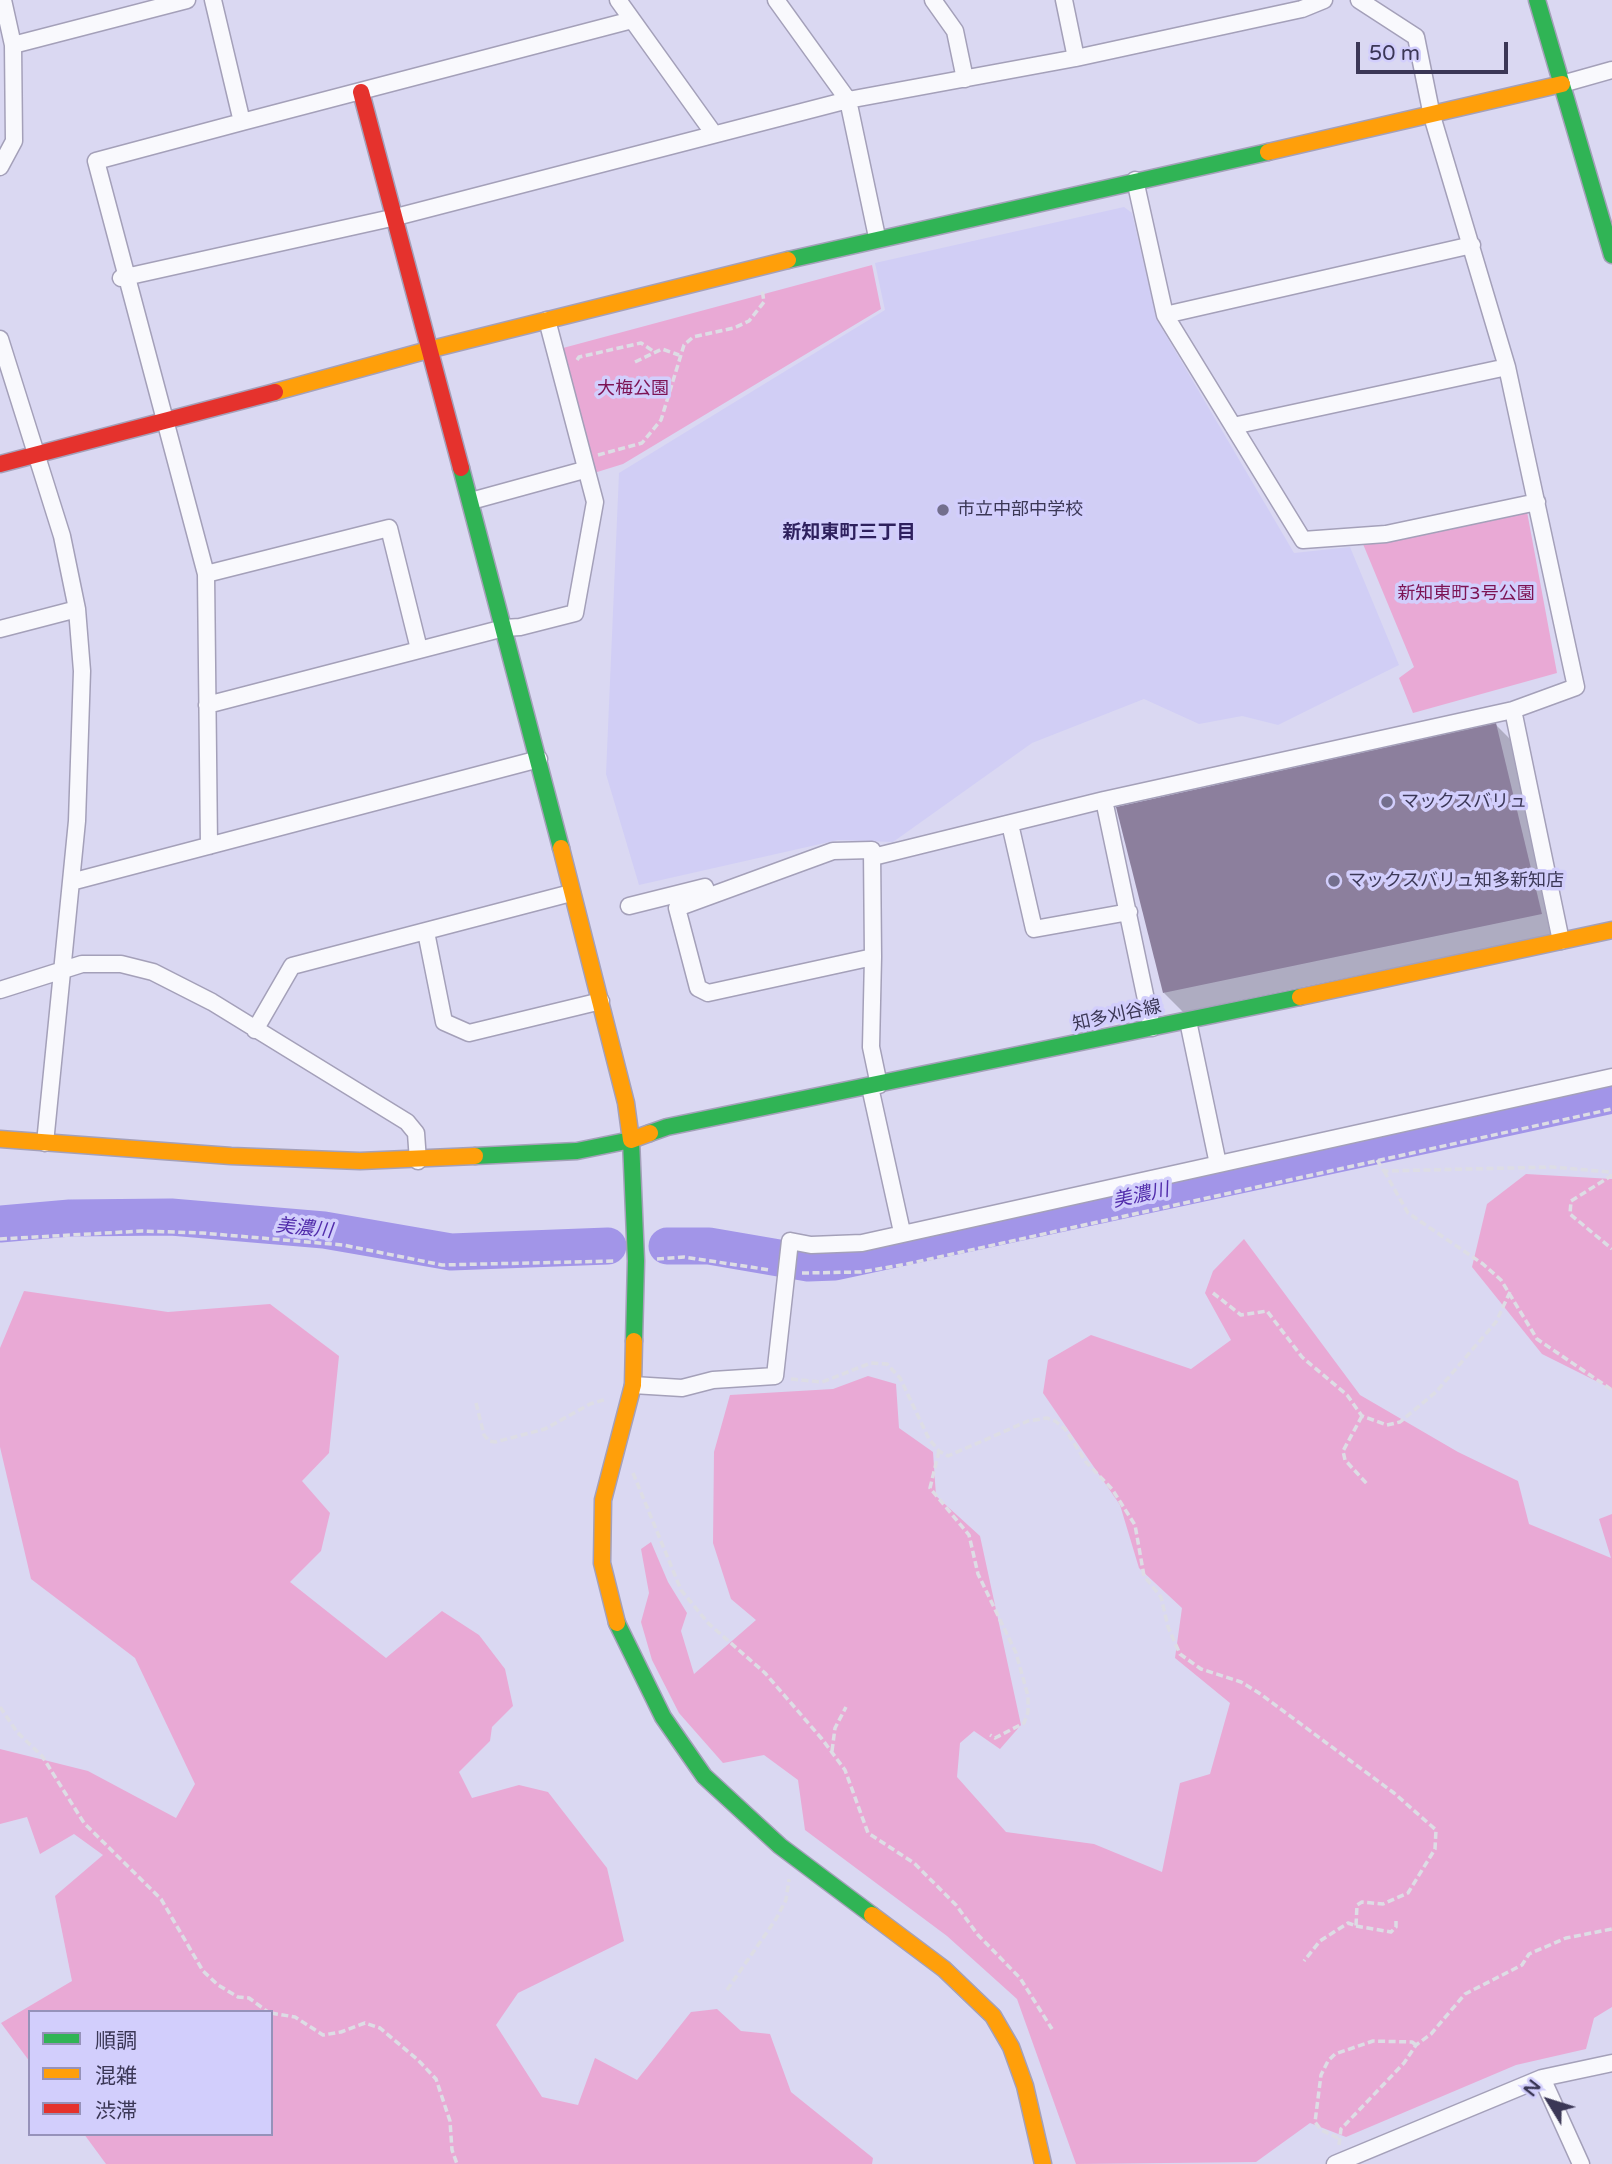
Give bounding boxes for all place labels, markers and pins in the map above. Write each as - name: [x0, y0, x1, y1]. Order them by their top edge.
- place label: 市立中部中学校: [957, 499, 1083, 521]
- marker: 市立中部中学校: [935, 502, 951, 518]
- place label: マックスバリュ: [1401, 791, 1527, 813]
- marker: マックスバリュ: [1379, 794, 1395, 810]
- place label: マックスバリュ知多新知店: [1348, 870, 1564, 892]
- marker: マックスバリュ知多新知店: [1326, 873, 1342, 889]

